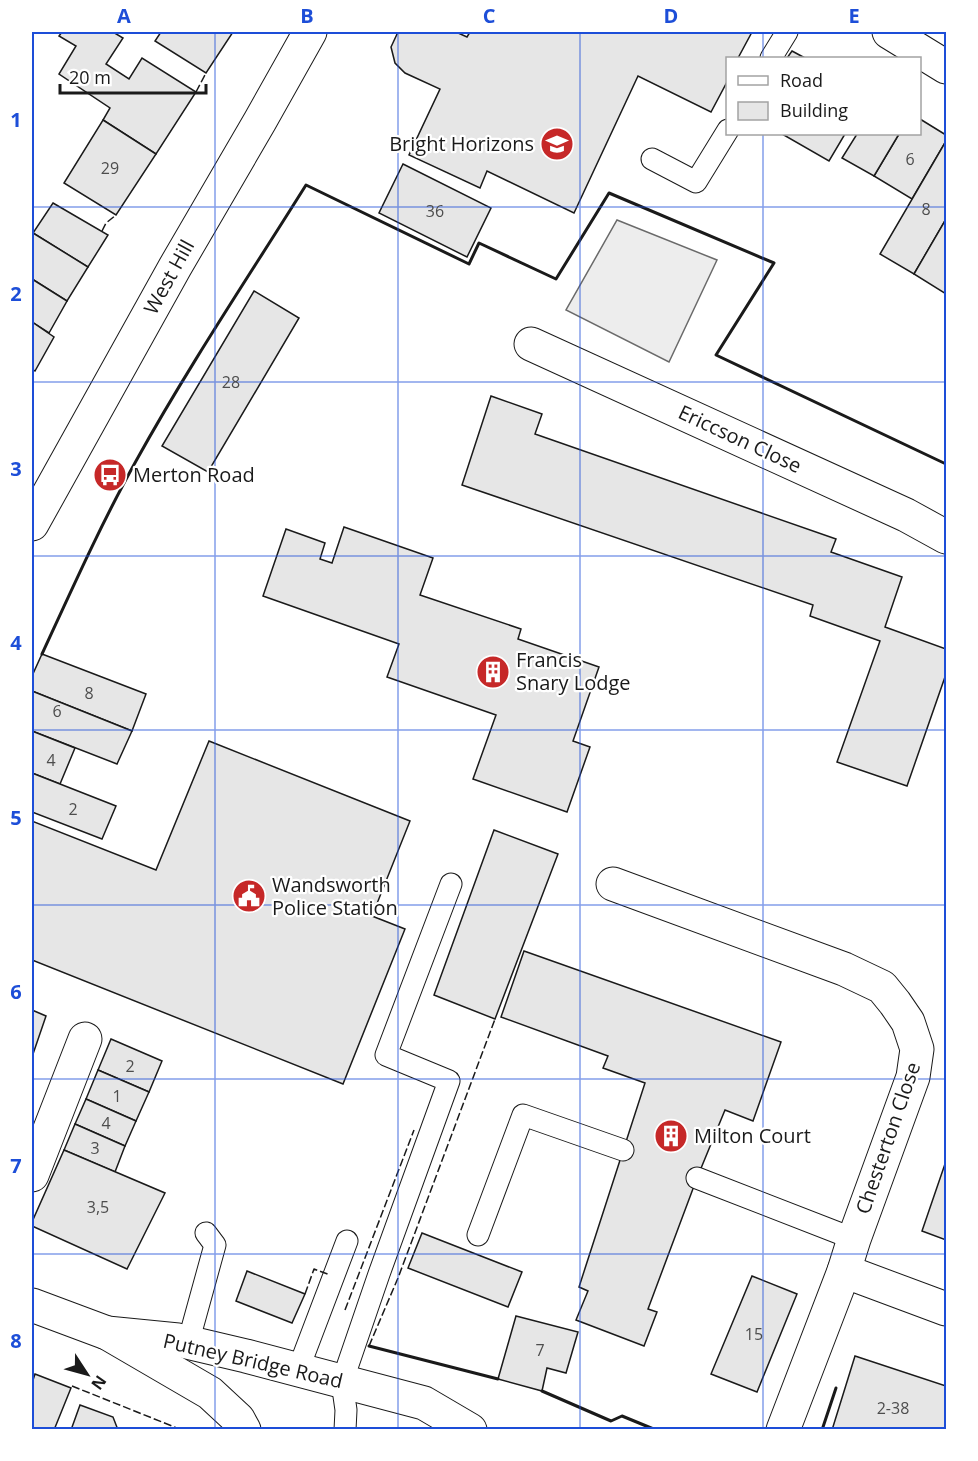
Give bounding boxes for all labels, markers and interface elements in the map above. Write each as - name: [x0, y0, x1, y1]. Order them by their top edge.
- text: A: [117, 2, 131, 29]
- text: B: [300, 2, 314, 29]
- text: C: [483, 2, 496, 29]
- text: D: [664, 2, 678, 29]
- text: E: [848, 2, 860, 29]
- scale bar: [60, 57, 206, 95]
- legend: [726, 57, 921, 135]
- text: 20 m: [69, 65, 111, 89]
- text: Road: [780, 68, 823, 92]
- text: Building: [780, 98, 848, 122]
- text: 1: [10, 106, 22, 133]
- school or university icon: Bright Horizons: [539, 126, 575, 162]
- place label: Bright Horizons: [389, 130, 534, 157]
- house number: 6: [905, 148, 915, 170]
- house number: 29: [101, 157, 119, 179]
- house number: 8: [921, 198, 931, 220]
- house number: 36: [426, 200, 444, 222]
- street label: West Hill: [137, 235, 200, 319]
- text: 2: [10, 280, 22, 307]
- house number: 28: [222, 371, 240, 393]
- street label: Ericcson Close: [674, 398, 806, 479]
- text: 3: [10, 455, 22, 482]
- bus stop icon: Merton Road: [92, 457, 128, 493]
- place label: Merton Road: [133, 461, 255, 488]
- text: 4: [10, 629, 22, 656]
- place label: Francis Snary Lodge: [516, 646, 631, 696]
- building icon: Francis Snary Lodge: [475, 654, 511, 690]
- house number: 8: [84, 682, 94, 704]
- house number: 6: [52, 700, 62, 722]
- house number: 4: [46, 749, 56, 771]
- house number: 2: [68, 798, 78, 820]
- text: 5: [10, 804, 22, 831]
- place label: Wandsworth Police Station: [272, 871, 398, 921]
- public building icon: Wandsworth Police Station: [231, 878, 267, 914]
- text: 6: [10, 978, 22, 1005]
- house number: 2: [125, 1055, 135, 1077]
- street label: Chesterton Close: [849, 1058, 926, 1218]
- house number: 1: [112, 1085, 122, 1107]
- house number: 4: [101, 1112, 111, 1134]
- building icon: Milton Court: [653, 1118, 689, 1154]
- place label: Milton Court: [694, 1122, 811, 1149]
- house number: 3: [90, 1137, 100, 1159]
- text: 7: [10, 1152, 22, 1179]
- house number: 3,5: [87, 1196, 109, 1218]
- house number: 15: [745, 1323, 763, 1345]
- text: 8: [10, 1327, 22, 1354]
- street label: Putney Bridge Road: [161, 1327, 346, 1394]
- house number: 7: [535, 1339, 545, 1361]
- north arrow: [57, 1344, 117, 1404]
- text: N: [86, 1371, 112, 1395]
- house number: 2-38: [877, 1397, 909, 1419]

